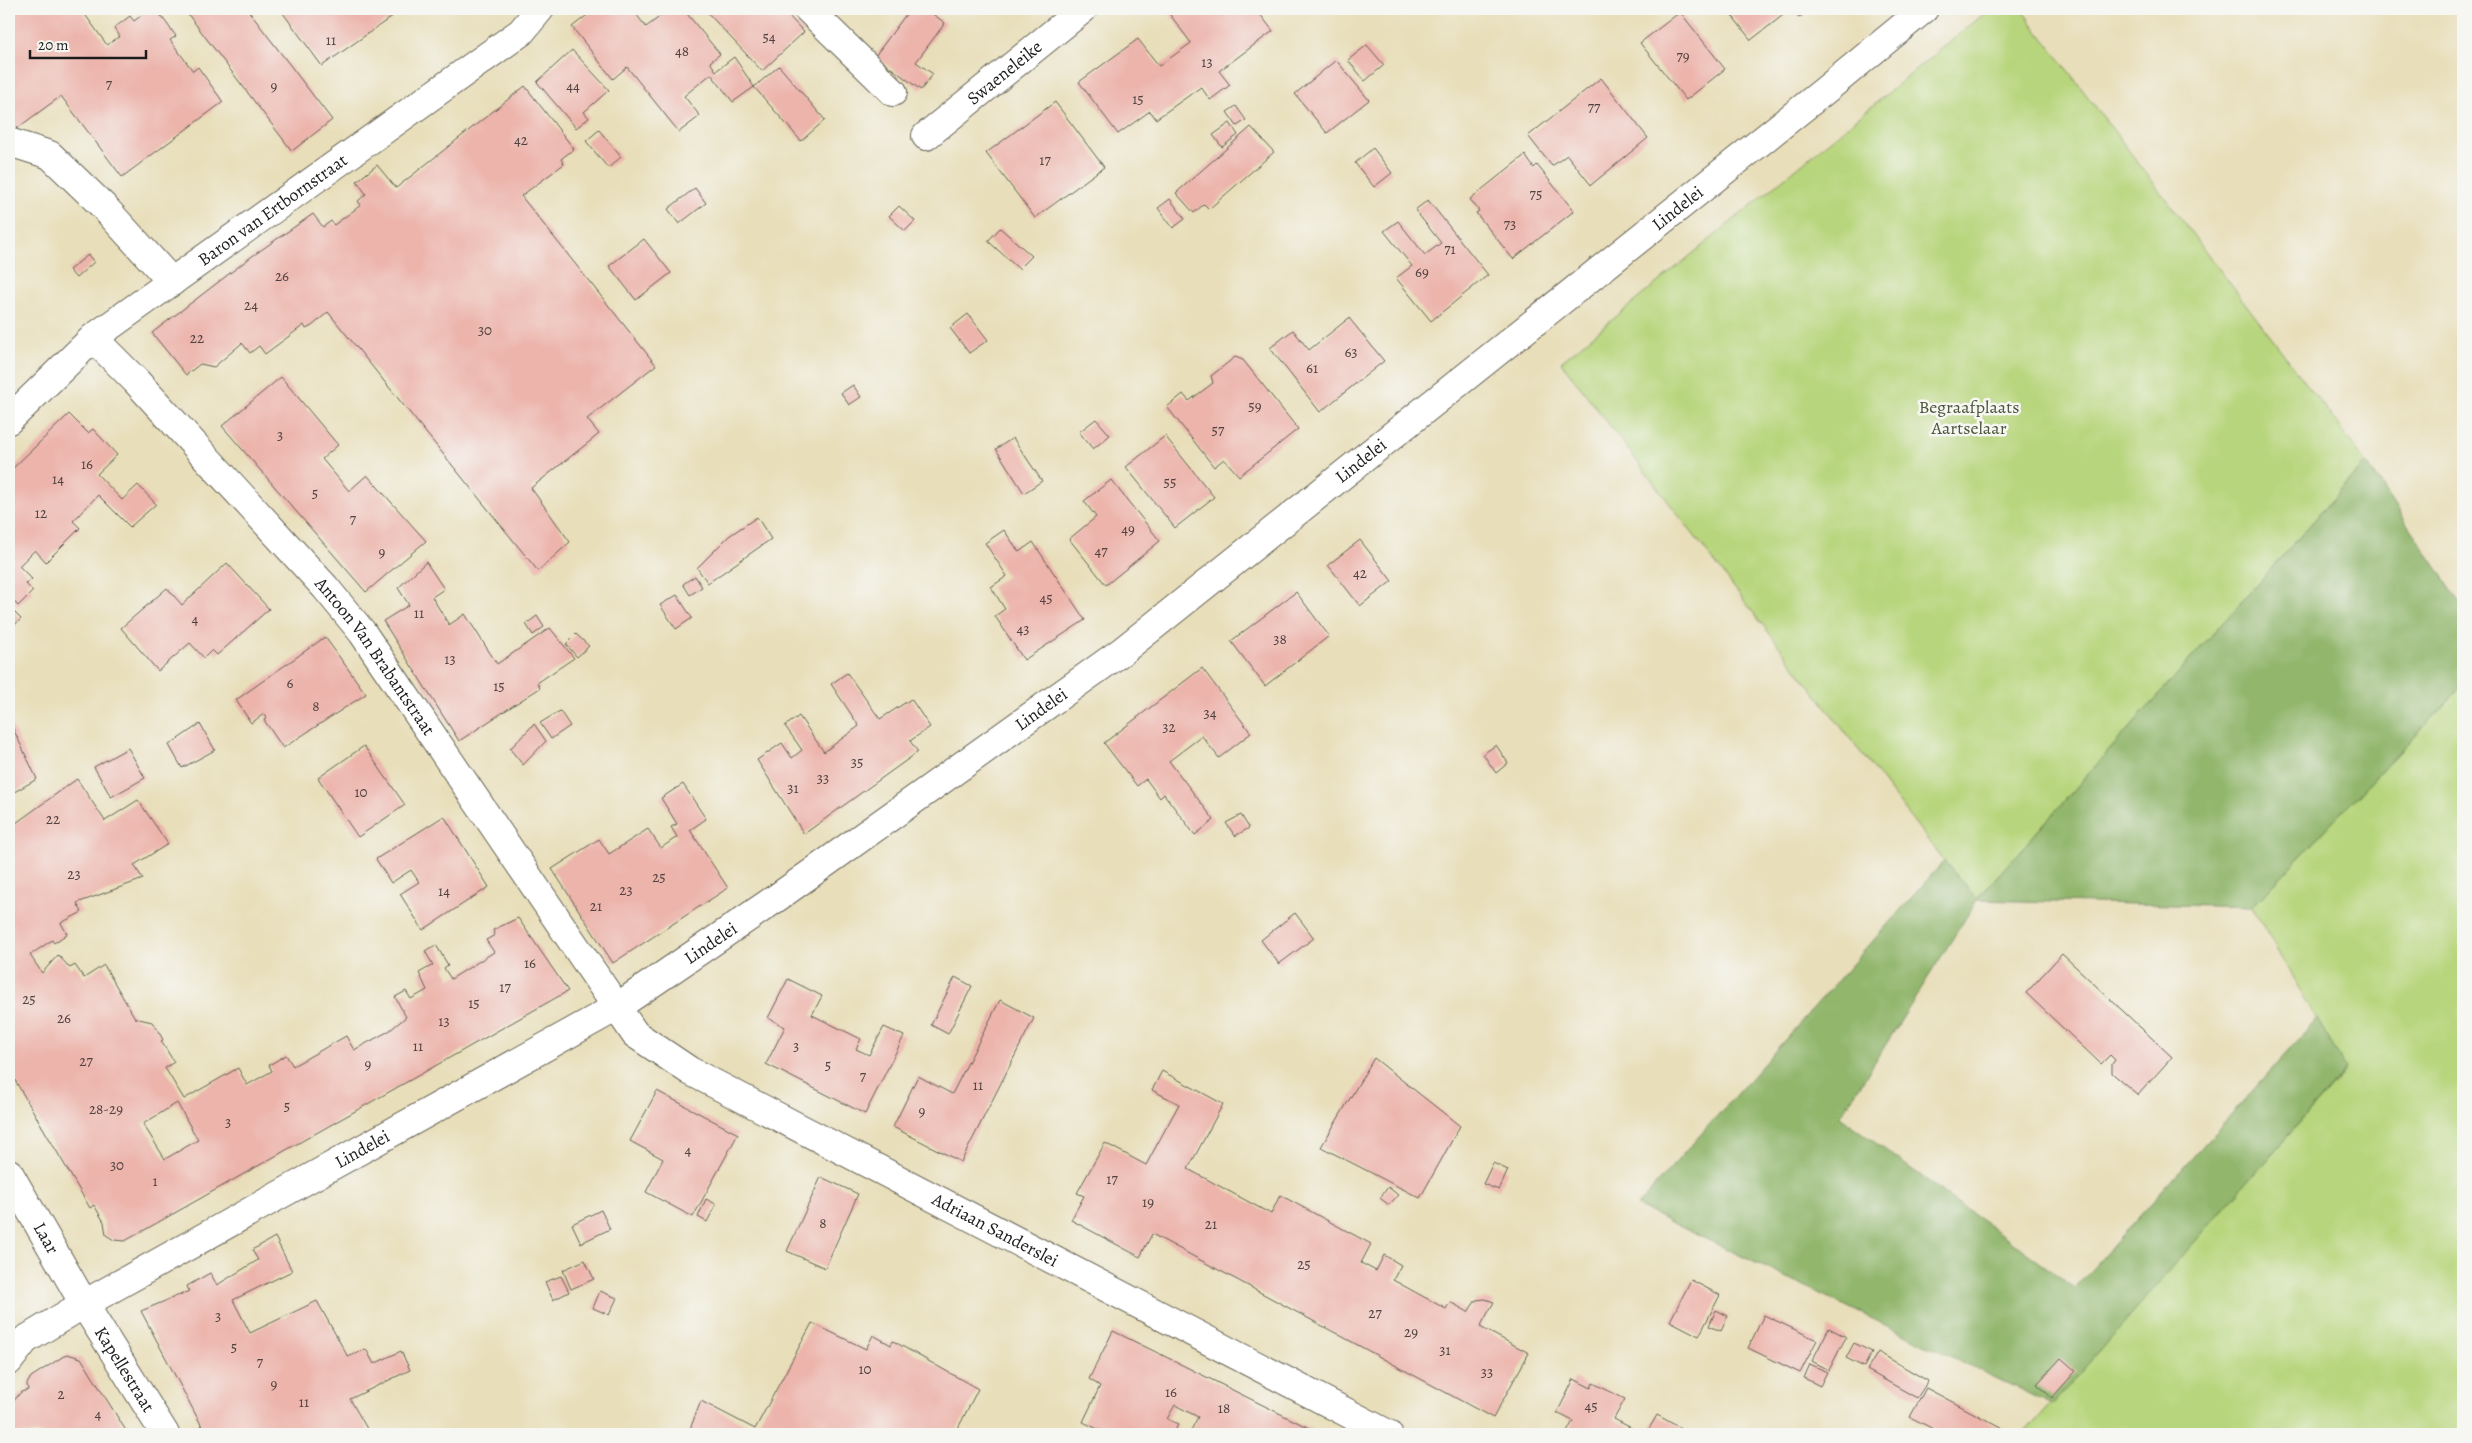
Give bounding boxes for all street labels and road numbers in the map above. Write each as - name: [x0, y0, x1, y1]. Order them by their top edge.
- street label: Swaeneleike: [962, 35, 1047, 110]
- street label: Baron van Ertbornstraat: [193, 148, 352, 271]
- street label: Lindelei: [1647, 180, 1708, 236]
- street label: Lindelei: [1330, 433, 1392, 489]
- street label: Antoon Van Brabantstraat: [309, 571, 441, 740]
- street label: Lindelei: [1010, 682, 1072, 736]
- street label: Lindelei: [679, 916, 742, 970]
- street label: Lindelei: [330, 1124, 394, 1174]
- street label: Adriaan Sanderslei: [927, 1187, 1063, 1273]
- street label: Laar: [28, 1218, 65, 1258]
- street label: Kapellestraat: [89, 1322, 161, 1417]

